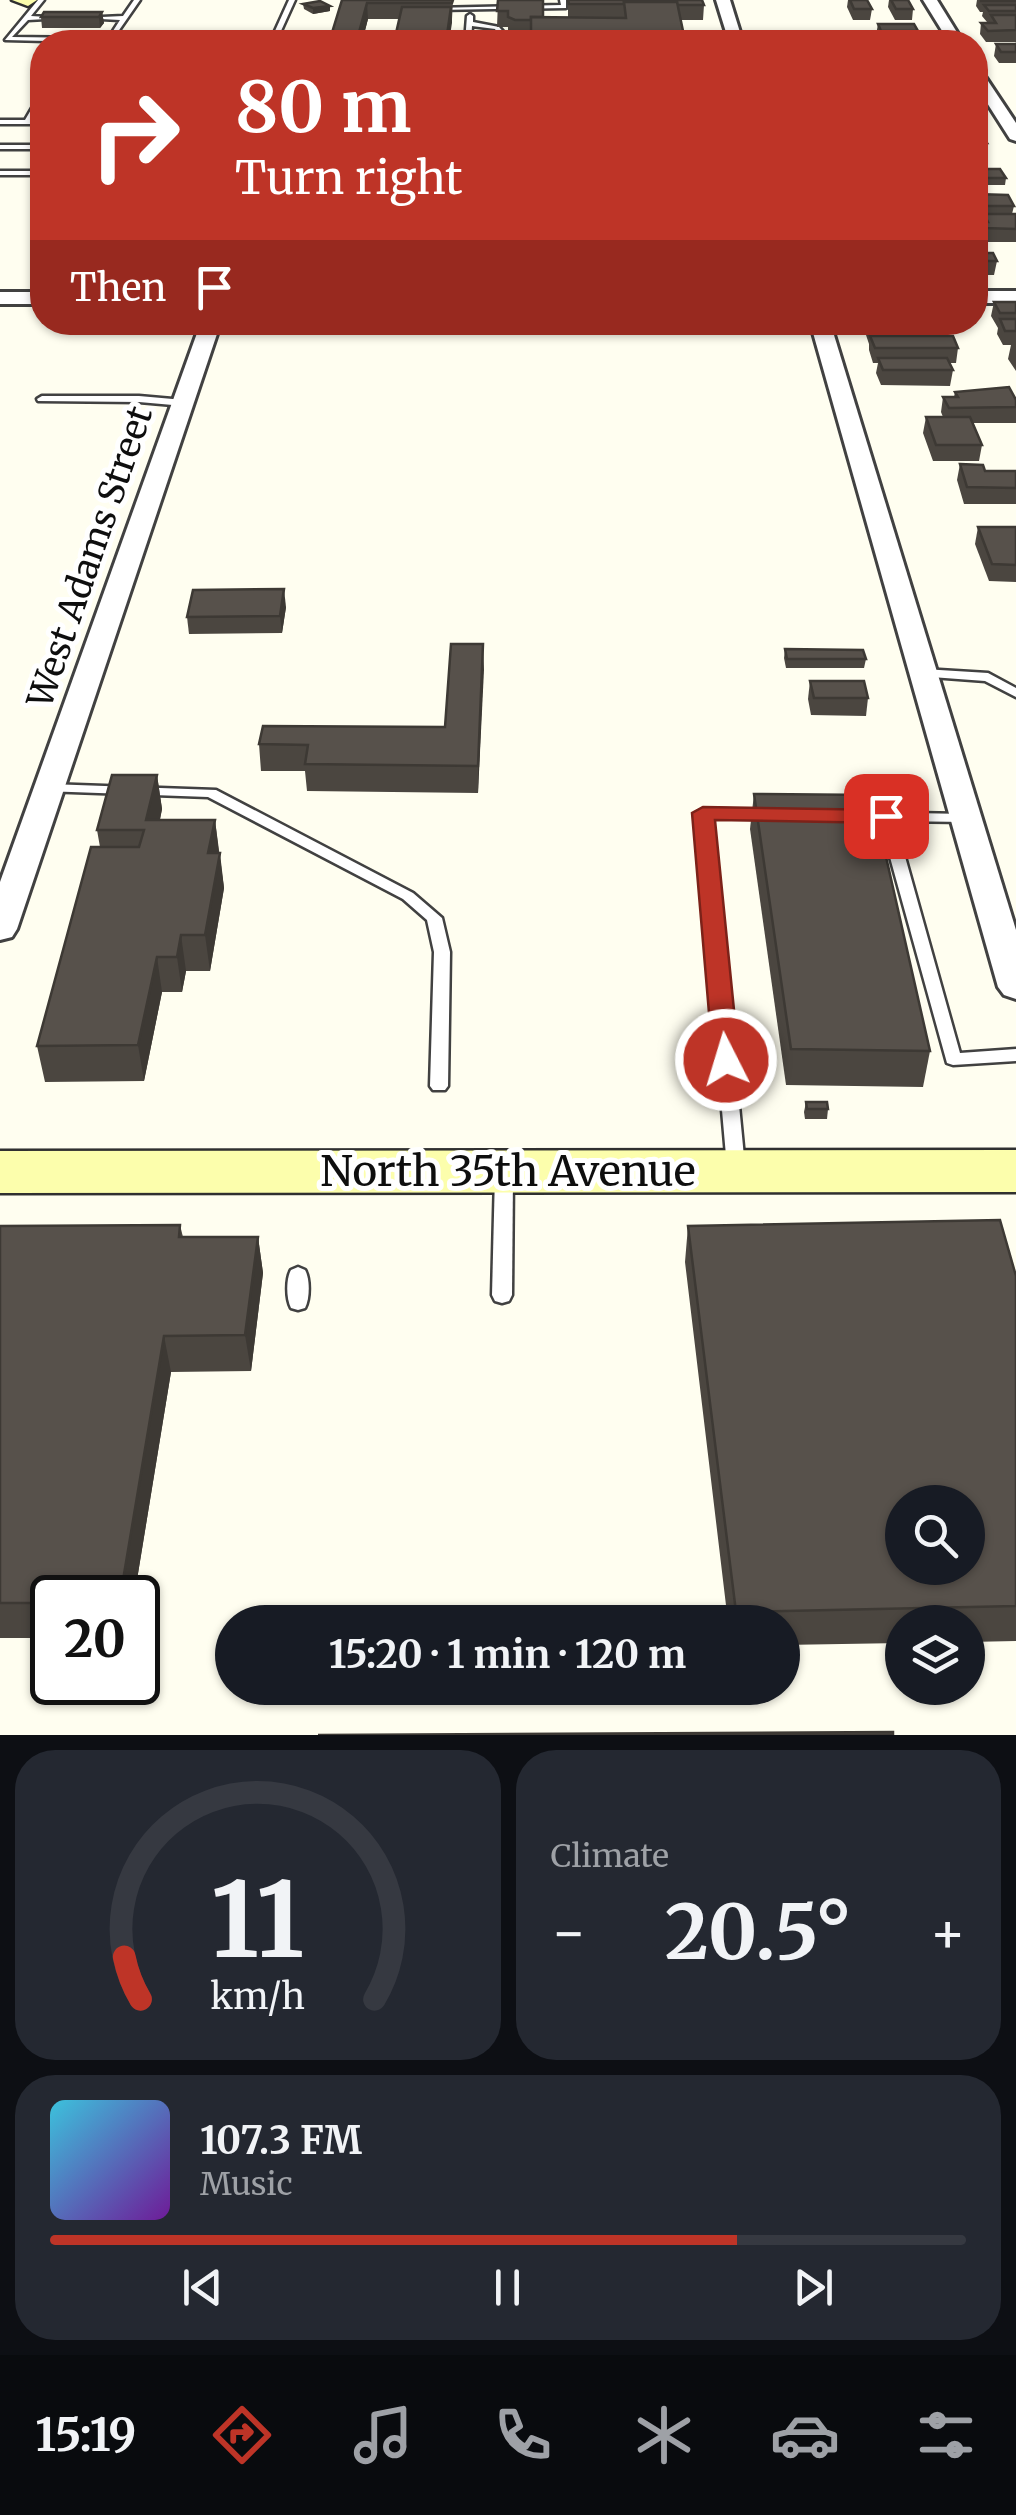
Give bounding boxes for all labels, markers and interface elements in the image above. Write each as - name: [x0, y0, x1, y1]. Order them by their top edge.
- text: 80 m: [235, 63, 411, 151]
- icon: right: [70, 70, 200, 200]
- text: Turn right: [235, 150, 463, 206]
- icon: arrive: [187, 260, 242, 315]
- text: Then: [70, 264, 167, 311]
- street label: West Adams Street: [17, 400, 162, 714]
- pin: [844, 774, 929, 859]
- icon: arrive: [859, 789, 914, 844]
- position arrow: [674, 1008, 778, 1112]
- street label: North 35th Avenue: [320, 1145, 696, 1197]
- map controls: [885, 1485, 985, 1705]
- button: search: [885, 1485, 985, 1585]
- speed limit sign: 20: [30, 1575, 160, 1705]
- button: layers: [885, 1605, 985, 1705]
- text: 15:20 · 1 min · 120 m: [329, 1631, 686, 1678]
- text: Climate: [551, 1836, 669, 1876]
- text: 11: [211, 1855, 305, 1985]
- text: 20.5°: [665, 1885, 852, 1979]
- text: −: [551, 1898, 587, 1967]
- text: +: [929, 1898, 966, 1967]
- text: km/h: [210, 1974, 305, 2019]
- text: 107.3 FM: [200, 2117, 362, 2164]
- text: Music: [200, 2164, 293, 2204]
- icon: previous: [175, 2260, 230, 2315]
- icon: pause: [480, 2260, 535, 2315]
- icon: next: [786, 2260, 841, 2315]
- icon: directions: [207, 2400, 277, 2470]
- icon: music: [348, 2400, 418, 2470]
- icon: phone: [488, 2400, 558, 2470]
- icon: climate: [629, 2400, 699, 2470]
- icon: car: [770, 2400, 840, 2470]
- icon: filters: [911, 2400, 981, 2470]
- text: 15:19: [35, 2407, 136, 2463]

